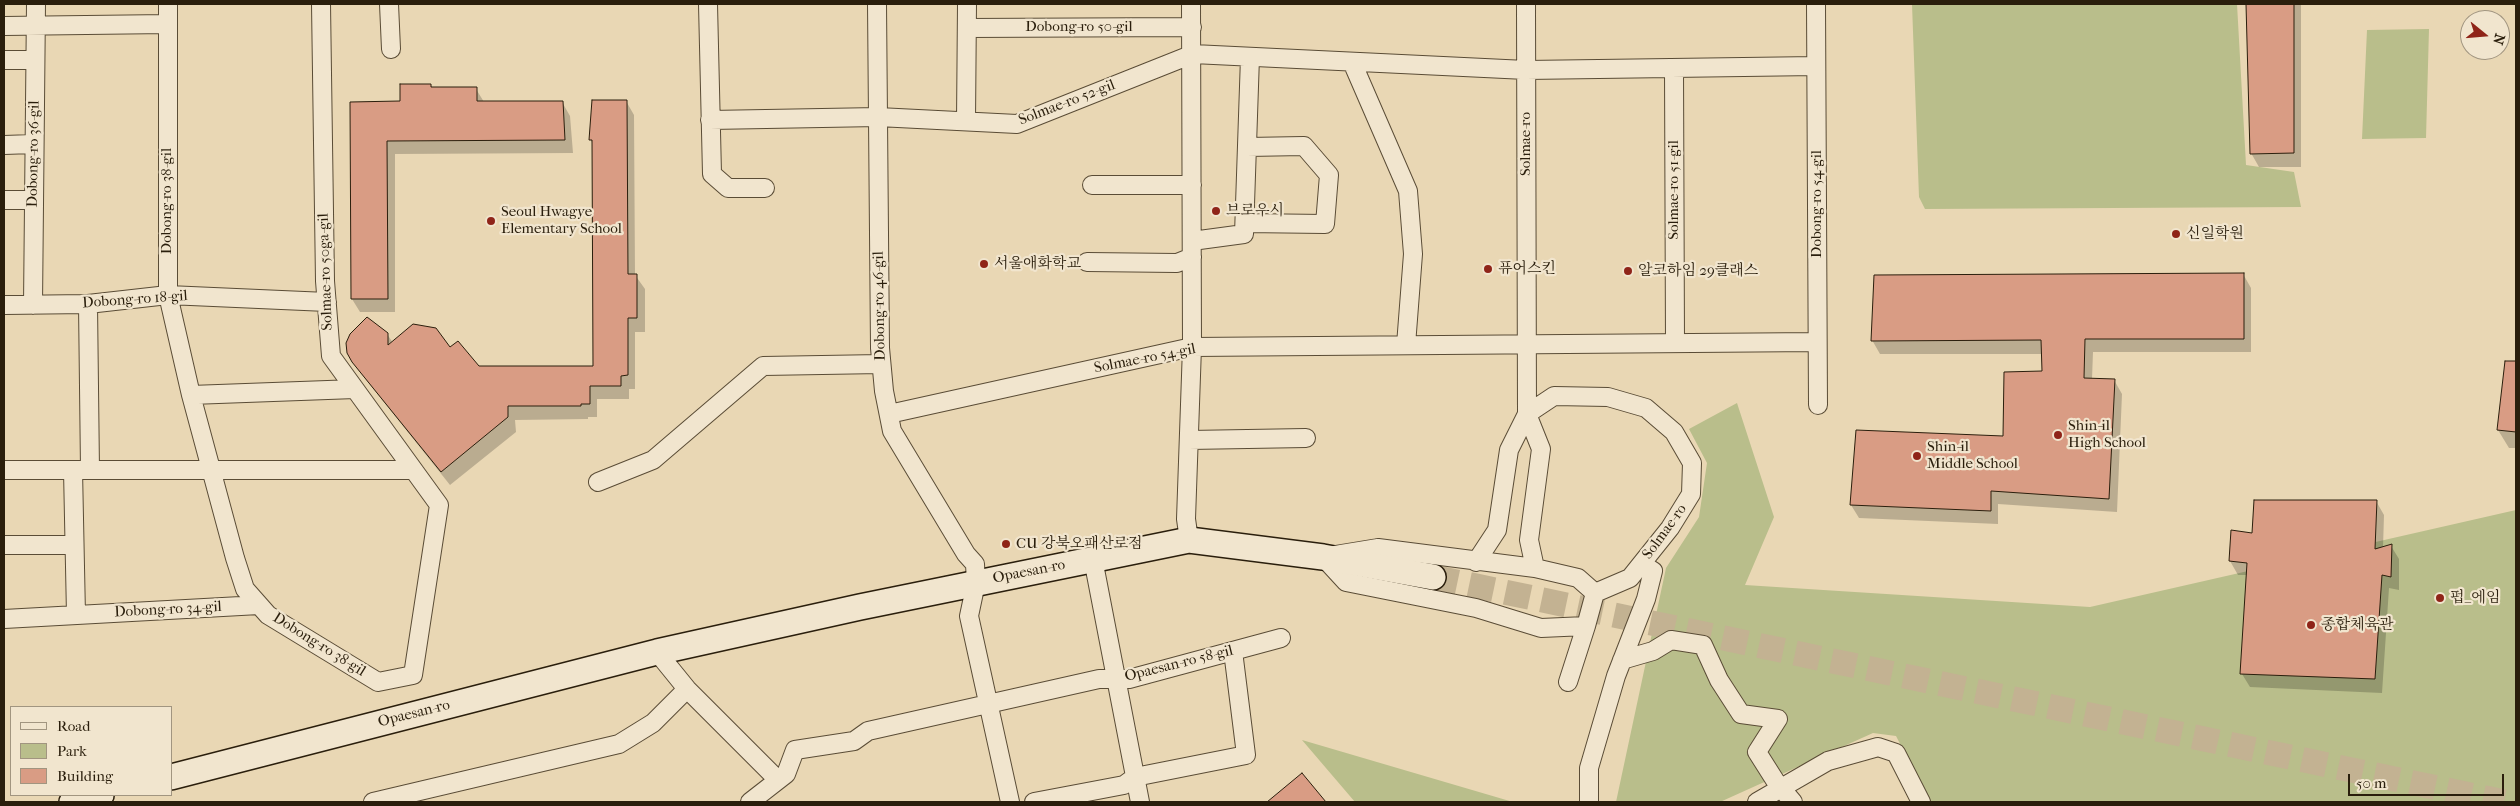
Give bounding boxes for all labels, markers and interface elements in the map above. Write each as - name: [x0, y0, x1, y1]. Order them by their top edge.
- north arrow: [2460, 10, 2510, 60]
- street label: Dobong-ro 50-gil: [1025, 18, 1133, 36]
- text: N: [2489, 32, 2509, 47]
- street label: Solmae-ro 52-gil: [1016, 76, 1118, 130]
- street label: Dobong-ro 36-gil: [24, 100, 44, 208]
- street label: Solmae-ro: [1517, 112, 1535, 176]
- street label: Solmae-ro 51-gil: [1665, 140, 1683, 240]
- street label: Dobong-ro 38-gil: [158, 148, 176, 254]
- street label: Dobong-ro 54-gil: [1808, 150, 1826, 258]
- place label: 브로우시: [1226, 202, 1284, 220]
- place label: Seoul Hwagye Elementary School: [501, 203, 622, 238]
- marker: 브로우시: [1210, 205, 1222, 217]
- street label: Solmae-ro 50ga-gil: [315, 213, 337, 331]
- marker: Seoul Hwagye Elementary School: [485, 215, 497, 227]
- place label: 신일학원: [2186, 225, 2244, 243]
- marker: 신일학원: [2170, 228, 2182, 240]
- street label: Dobong-ro 46-gil: [870, 251, 890, 361]
- place label: 서울애화학교: [994, 255, 1081, 273]
- marker: 서울애화학교: [978, 258, 990, 270]
- place label: 퓨어스킨: [1498, 260, 1556, 278]
- place label: 알코하임 29클래스: [1638, 262, 1758, 280]
- marker: 퓨어스킨: [1482, 263, 1494, 275]
- marker: 알코하임 29클래스: [1622, 265, 1634, 277]
- street label: Dobong-ro 18-gil: [82, 287, 188, 313]
- street label: Solmae-ro 54-gil: [1093, 340, 1197, 378]
- place label: Shin-il High School: [2068, 417, 2146, 452]
- marker: Shin-il High School: [2052, 429, 2064, 441]
- place label: Shin-il Middle School: [1927, 438, 2018, 473]
- marker: Shin-il Middle School: [1911, 450, 1923, 462]
- street label: Solmae-ro: [1639, 501, 1691, 563]
- place label: CU 강북오패산로점: [1016, 535, 1142, 553]
- marker: CU 강북오패산로점: [1000, 538, 1012, 550]
- street label: Opaesan-ro: [991, 556, 1067, 588]
- place label: 펍_에임: [2450, 589, 2500, 607]
- marker: 펍_에임: [2434, 592, 2446, 604]
- street label: Dobong-ro 34-gil: [114, 598, 222, 622]
- street label: Dobong-ro 38-gil: [269, 609, 369, 681]
- place label: 종합체육관: [2321, 616, 2393, 634]
- marker: 종합체육관: [2305, 619, 2317, 631]
- street label: Opaesan-ro 58-gil: [1123, 642, 1235, 686]
- street label: Opaesan-ro: [376, 696, 452, 732]
- legend: [10, 706, 172, 796]
- text: Road: [57, 717, 90, 735]
- text: Park: [57, 742, 87, 760]
- scale bar: [2350, 764, 2506, 796]
- text: Building: [57, 767, 113, 785]
- text: 50 m: [2356, 774, 2386, 792]

